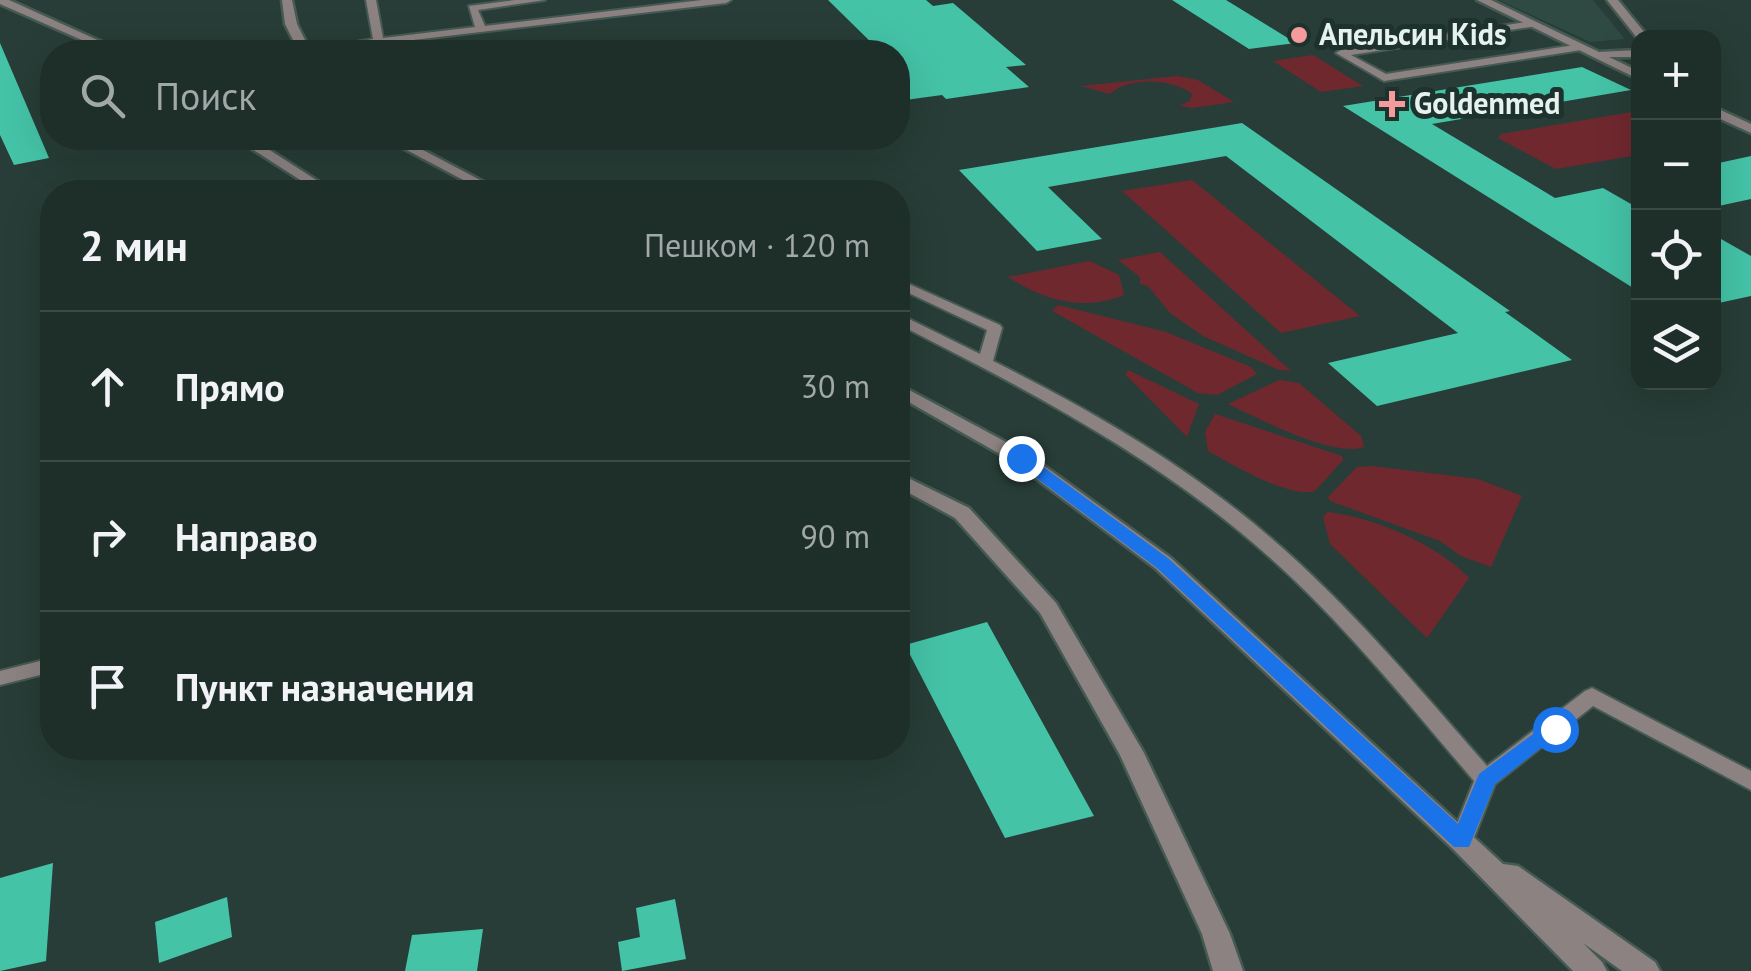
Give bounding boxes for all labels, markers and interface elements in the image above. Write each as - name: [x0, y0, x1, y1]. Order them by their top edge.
- place label: Апельсин Kids: [1319, 14, 1507, 53]
- marker: Апельсин Kids: [1288, 24, 1310, 46]
- map controls: [1631, 30, 1721, 390]
- button: +: [1631, 30, 1721, 120]
- search box: [40, 40, 910, 150]
- icon: search: [75, 68, 130, 123]
- text: Поиск: [155, 71, 256, 120]
- place label: Goldenmed: [1414, 83, 1561, 122]
- marker: Goldenmed: [1379, 91, 1405, 117]
- button: −: [1631, 120, 1721, 210]
- button: locate: [1631, 210, 1721, 300]
- text: 2 мин: [80, 218, 188, 273]
- text: Пешком · 120 m: [644, 224, 870, 266]
- button: layers: [1631, 300, 1721, 390]
- icon: ahead: [80, 359, 135, 414]
- text: Прямо: [175, 362, 285, 411]
- text: 30 m: [801, 365, 870, 407]
- route end: [999, 436, 1045, 482]
- icon: right: [80, 509, 135, 564]
- text: Направо: [175, 512, 318, 561]
- text: 90 m: [801, 515, 870, 557]
- icon: arrive: [80, 659, 135, 714]
- text: Пункт назначения: [175, 662, 474, 711]
- route start: [1533, 707, 1579, 753]

